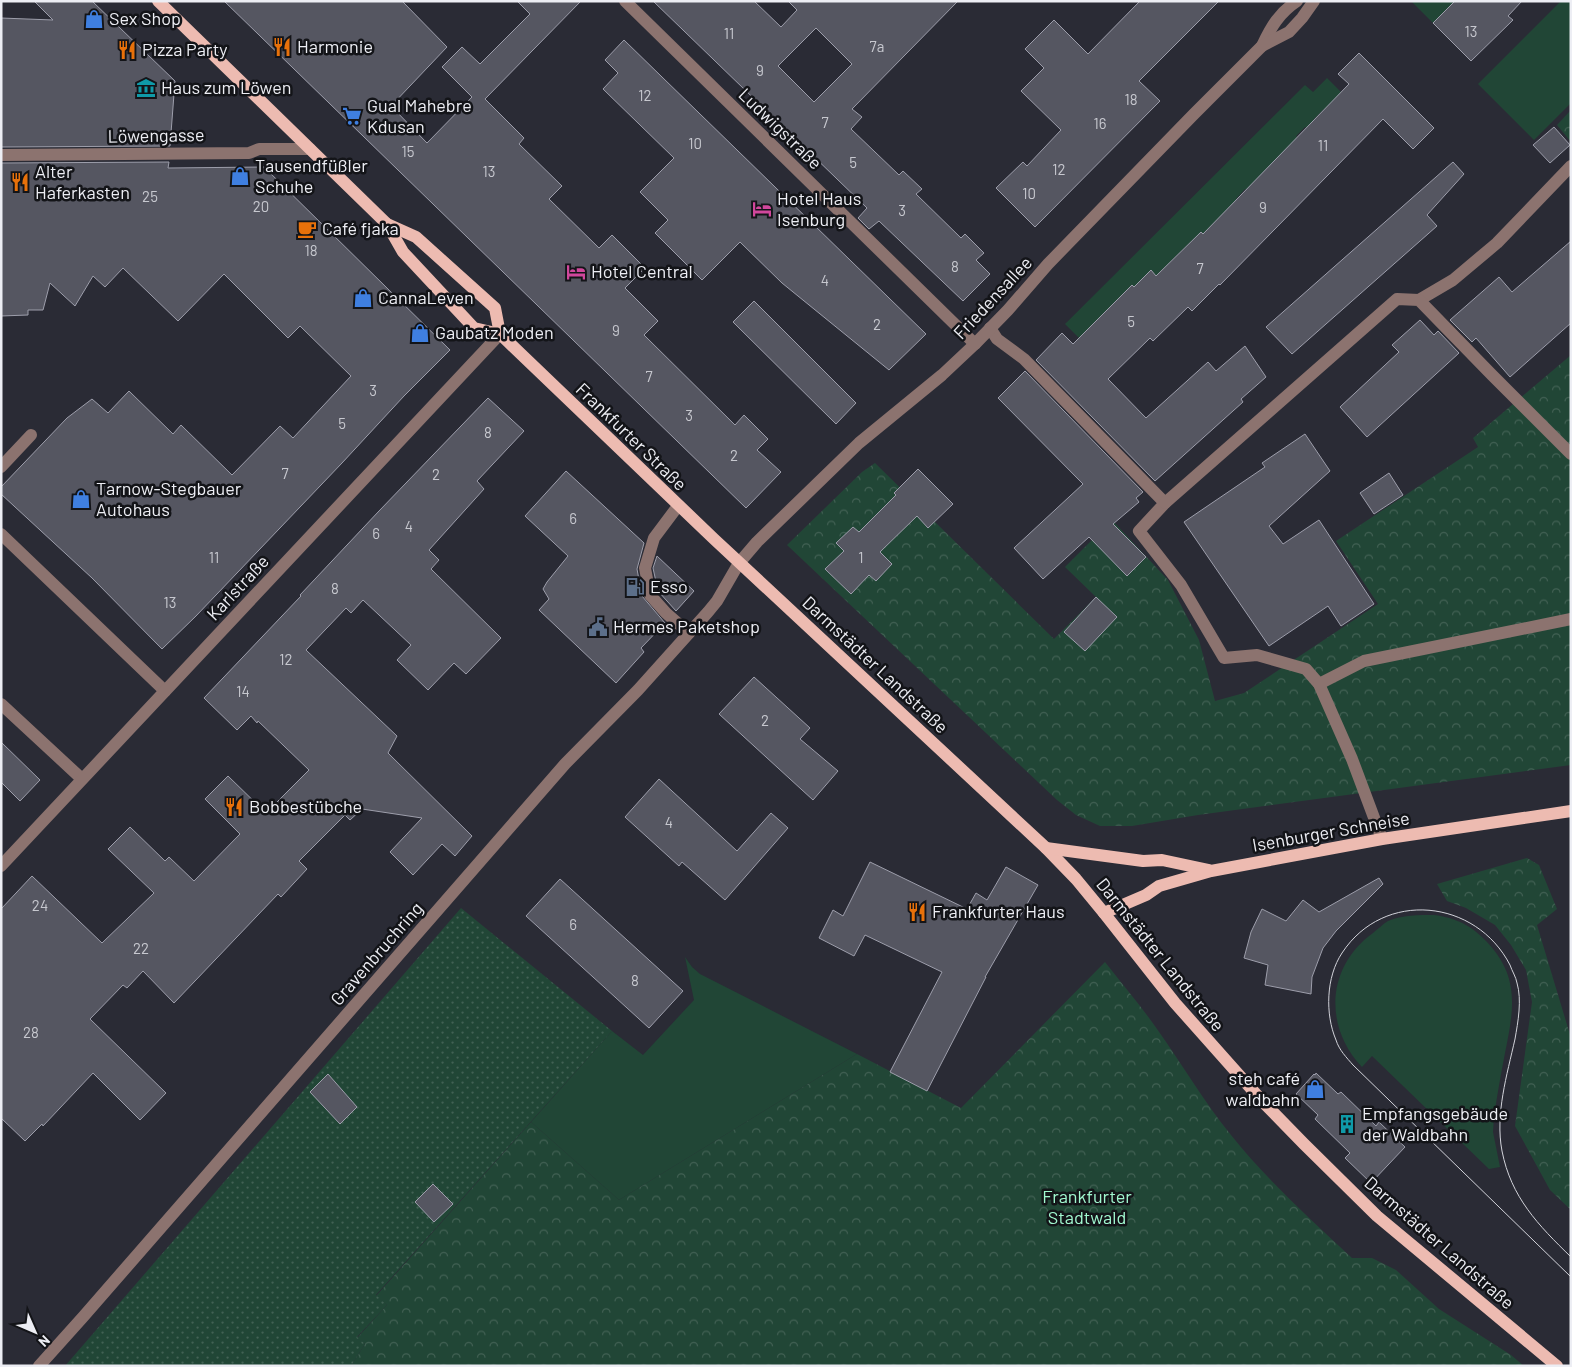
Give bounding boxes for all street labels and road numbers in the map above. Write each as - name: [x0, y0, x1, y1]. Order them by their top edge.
- street label: Ludwigstraße: [734, 83, 827, 173]
- street label: Löwengasse: [107, 123, 205, 147]
- street label: Friedensallee: [948, 251, 1036, 343]
- street label: Frankfurter Straße: [572, 378, 692, 495]
- street label: Karlstraße: [201, 550, 273, 625]
- street label: Darmstädter Landstraße: [798, 591, 953, 737]
- street label: Isenburger Schneise: [1250, 806, 1411, 856]
- street label: Darmstädter Landstraße: [1092, 873, 1229, 1036]
- street label: Gravenbruchring: [325, 897, 427, 1010]
- street label: Darmstädter Landstraße: [1360, 1171, 1519, 1313]

